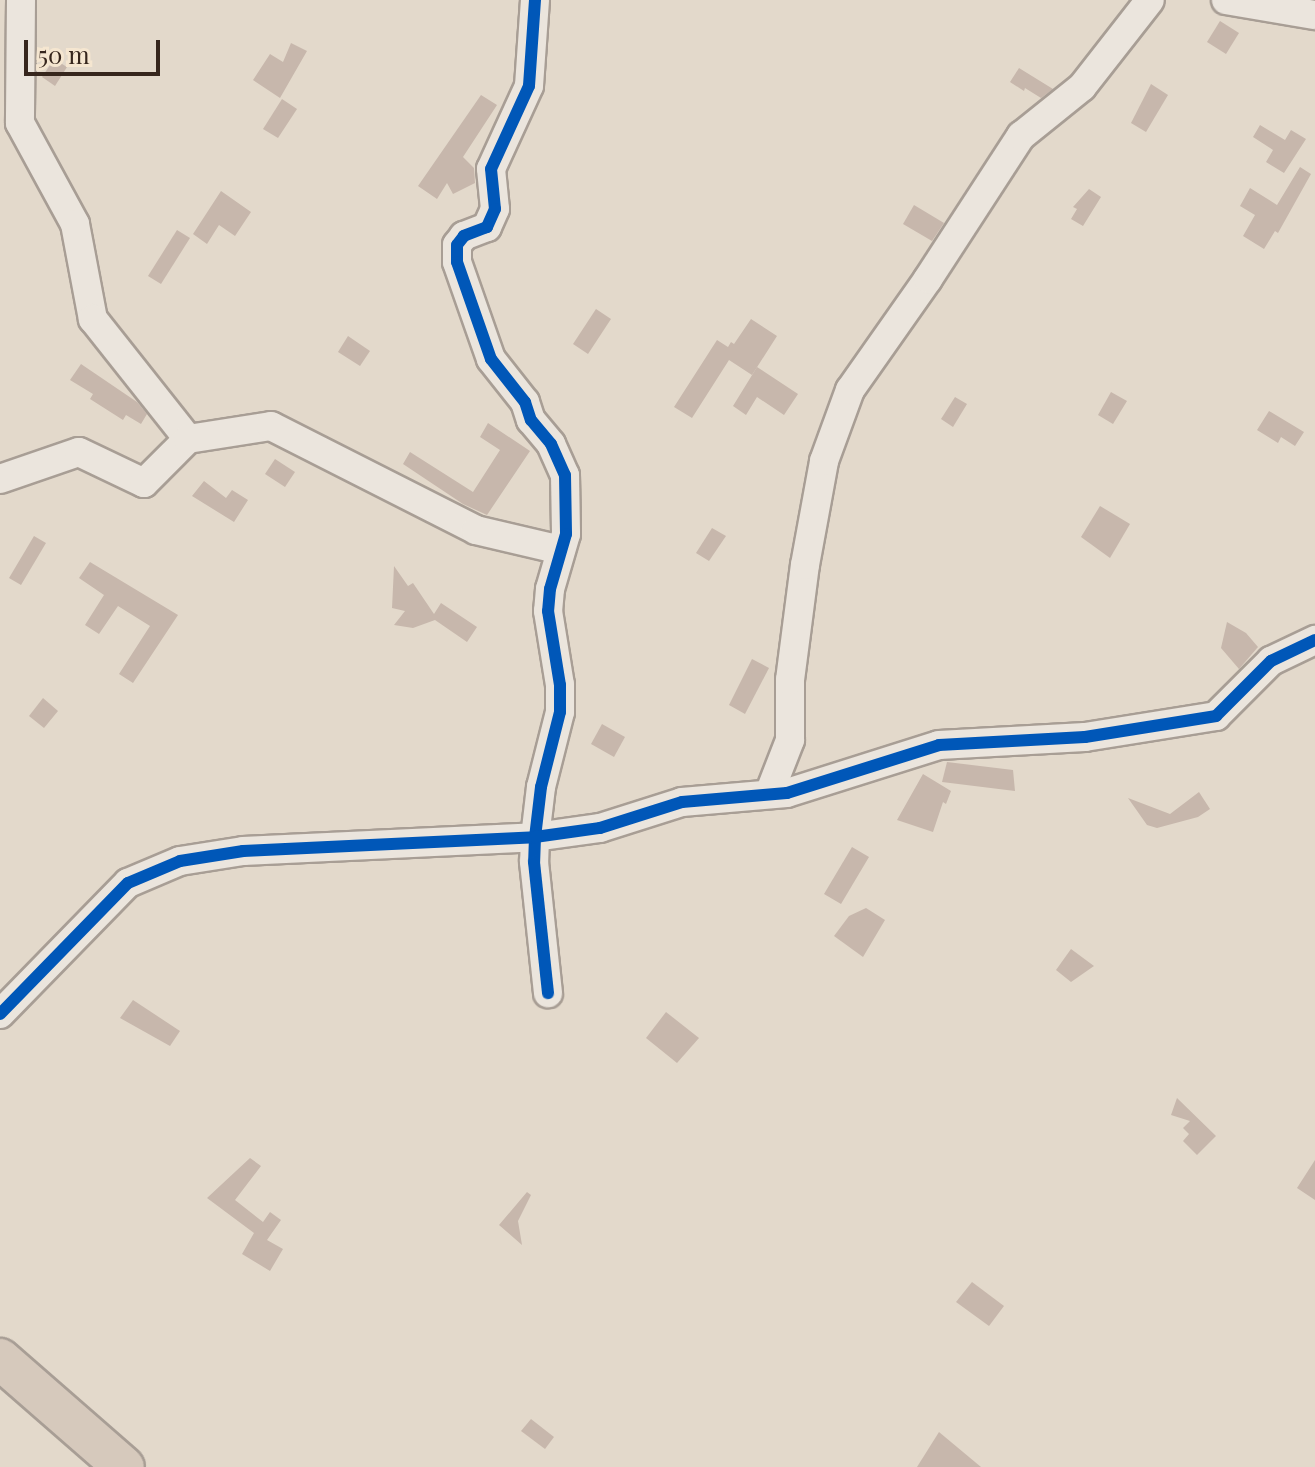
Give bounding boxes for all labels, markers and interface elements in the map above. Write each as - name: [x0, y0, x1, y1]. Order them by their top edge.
- scale bar: [28, 24, 164, 74]
- text: 50 m: [38, 38, 90, 70]

